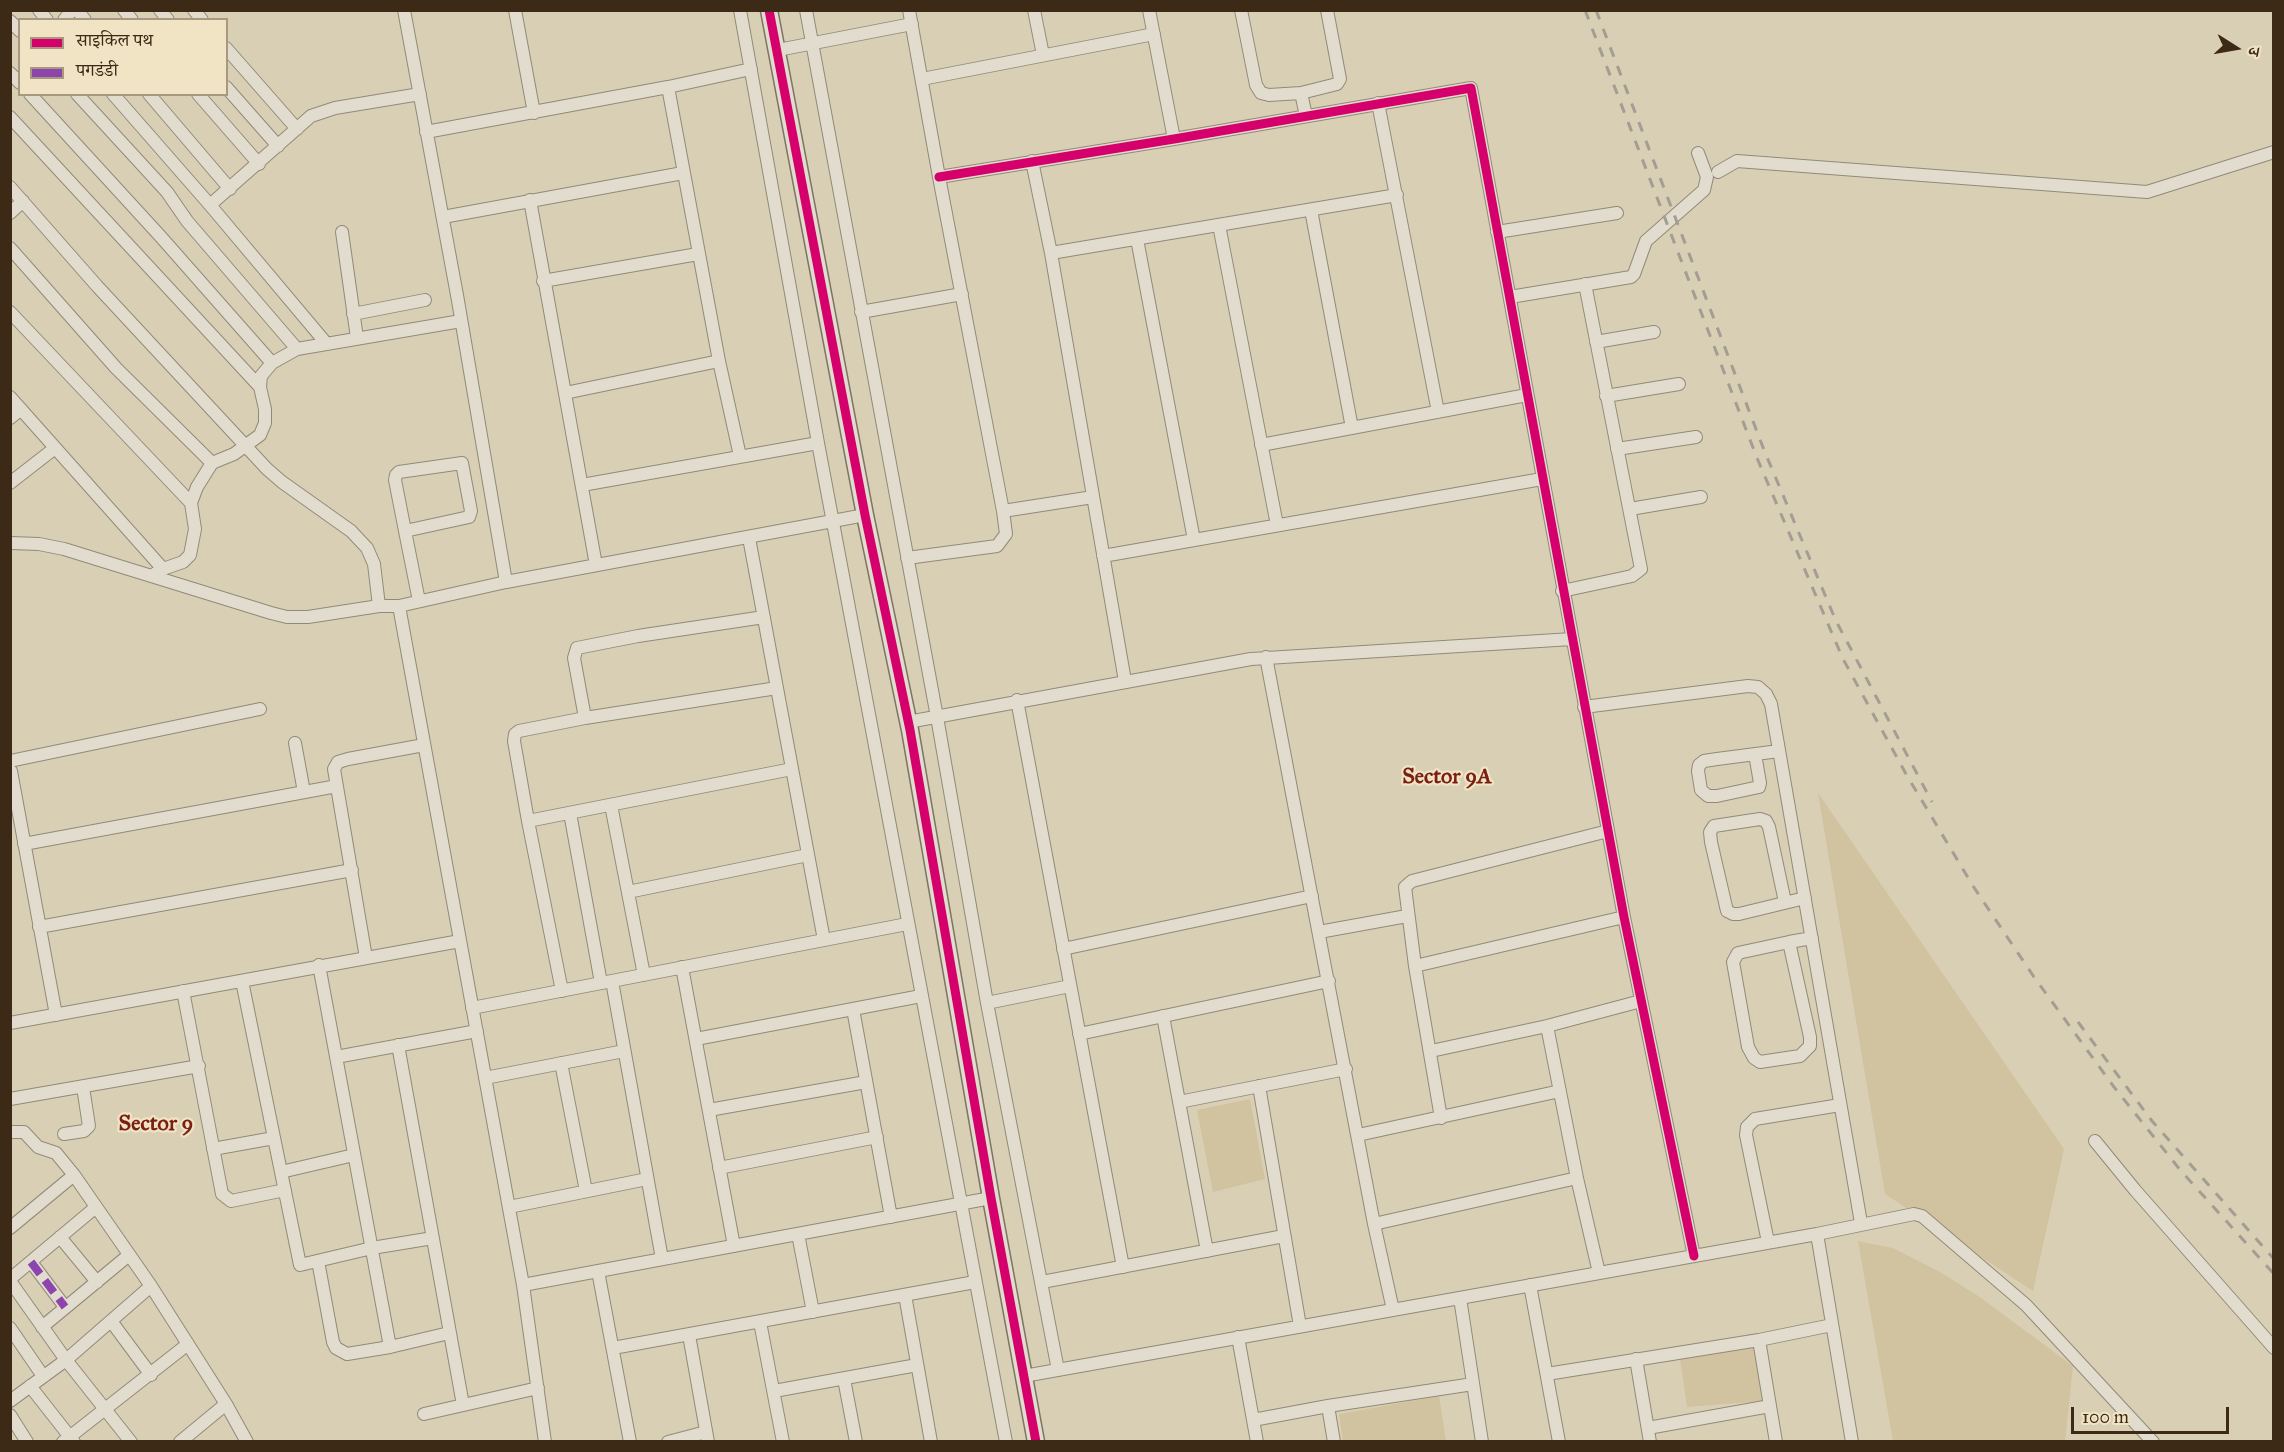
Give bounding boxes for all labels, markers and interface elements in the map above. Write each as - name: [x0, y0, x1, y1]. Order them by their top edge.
- legend: [18, 18, 228, 96]
- north arrow: [2206, 18, 2266, 78]
- text: साइकिल पथ: [76, 29, 153, 51]
- text: उ: [2244, 46, 2264, 57]
- text: पगडंडी: [76, 59, 118, 81]
- district label: Sector 9A: [1402, 765, 1492, 791]
- district label: Sector 9: [119, 1112, 193, 1138]
- scale bar: [2074, 1395, 2232, 1433]
- text: 100 m: [2082, 1406, 2129, 1428]

